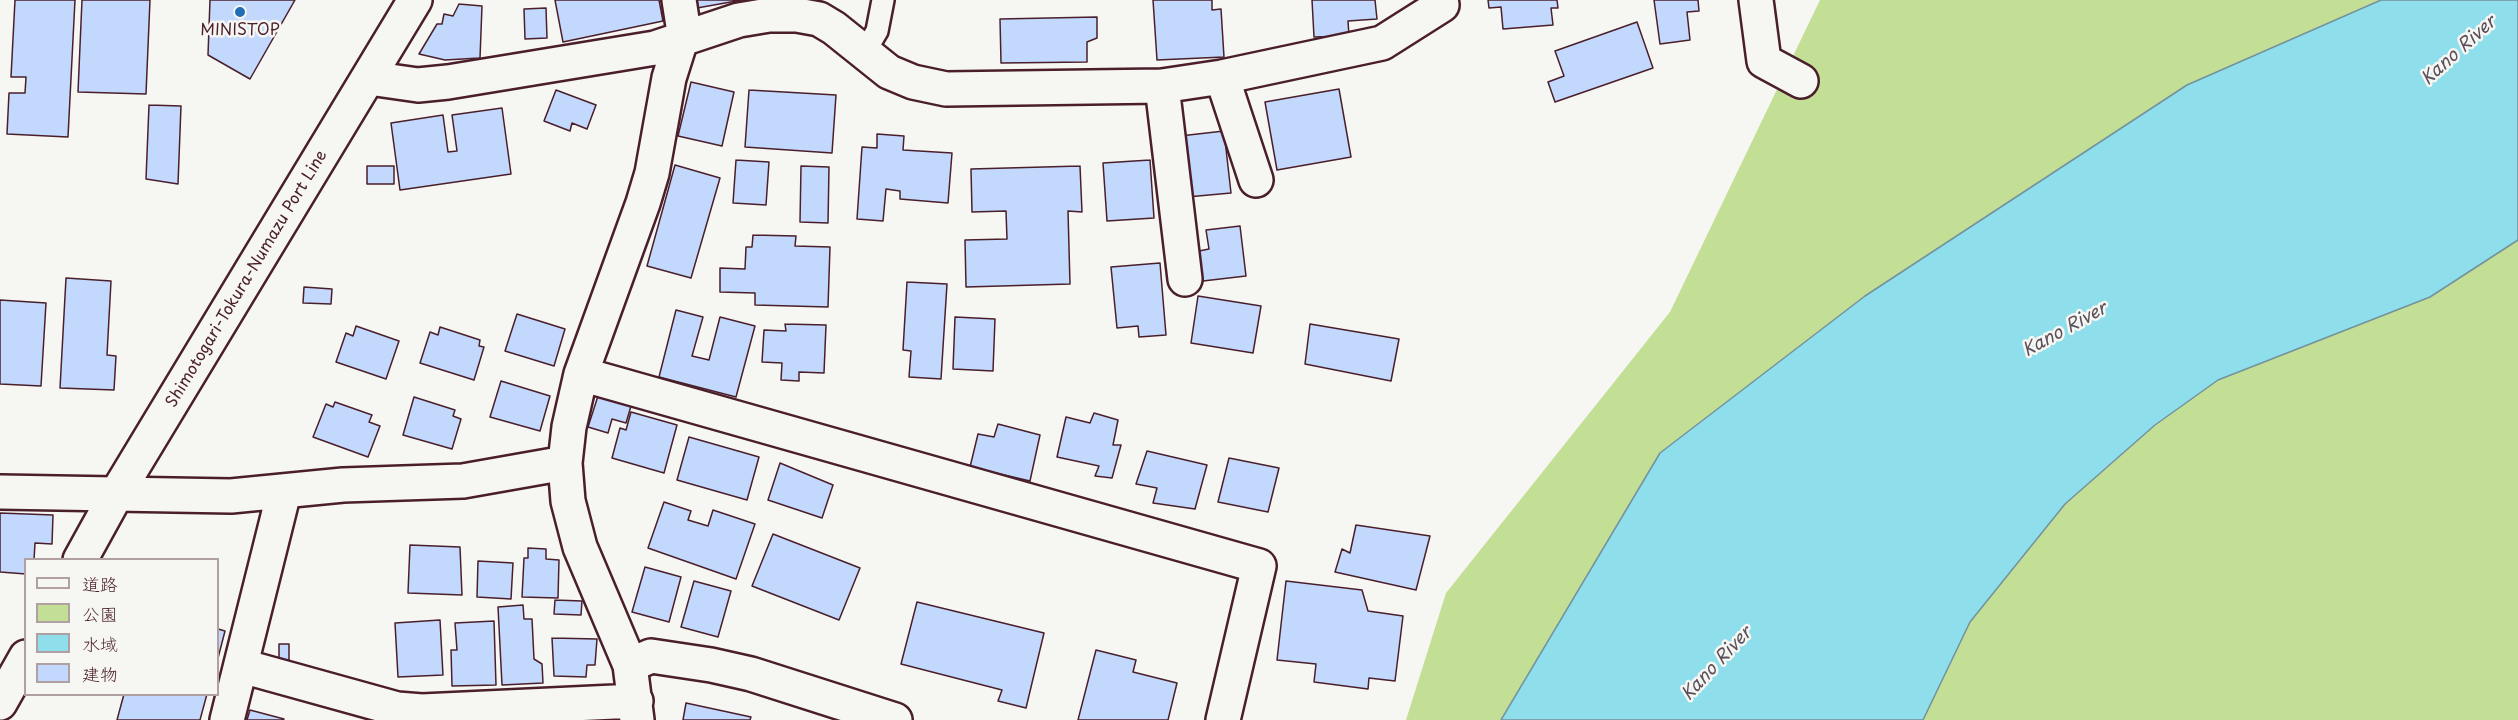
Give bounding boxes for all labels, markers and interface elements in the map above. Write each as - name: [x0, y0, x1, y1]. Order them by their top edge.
- marker: MINISTOP: [233, 5, 247, 19]
- water label: Kano River: [2417, 12, 2501, 90]
- place label: MINISTOP: [200, 21, 280, 41]
- street label: Shimotogari-Tokura-Numazu Port Line: [162, 147, 332, 411]
- water label: Kano River: [2019, 298, 2111, 362]
- legend: [24, 558, 219, 696]
- text: 道路: [82, 570, 118, 597]
- text: 公園: [82, 600, 118, 627]
- water label: Kano River: [1677, 623, 1757, 705]
- text: 水域: [82, 630, 118, 657]
- text: 建物: [82, 660, 118, 687]

